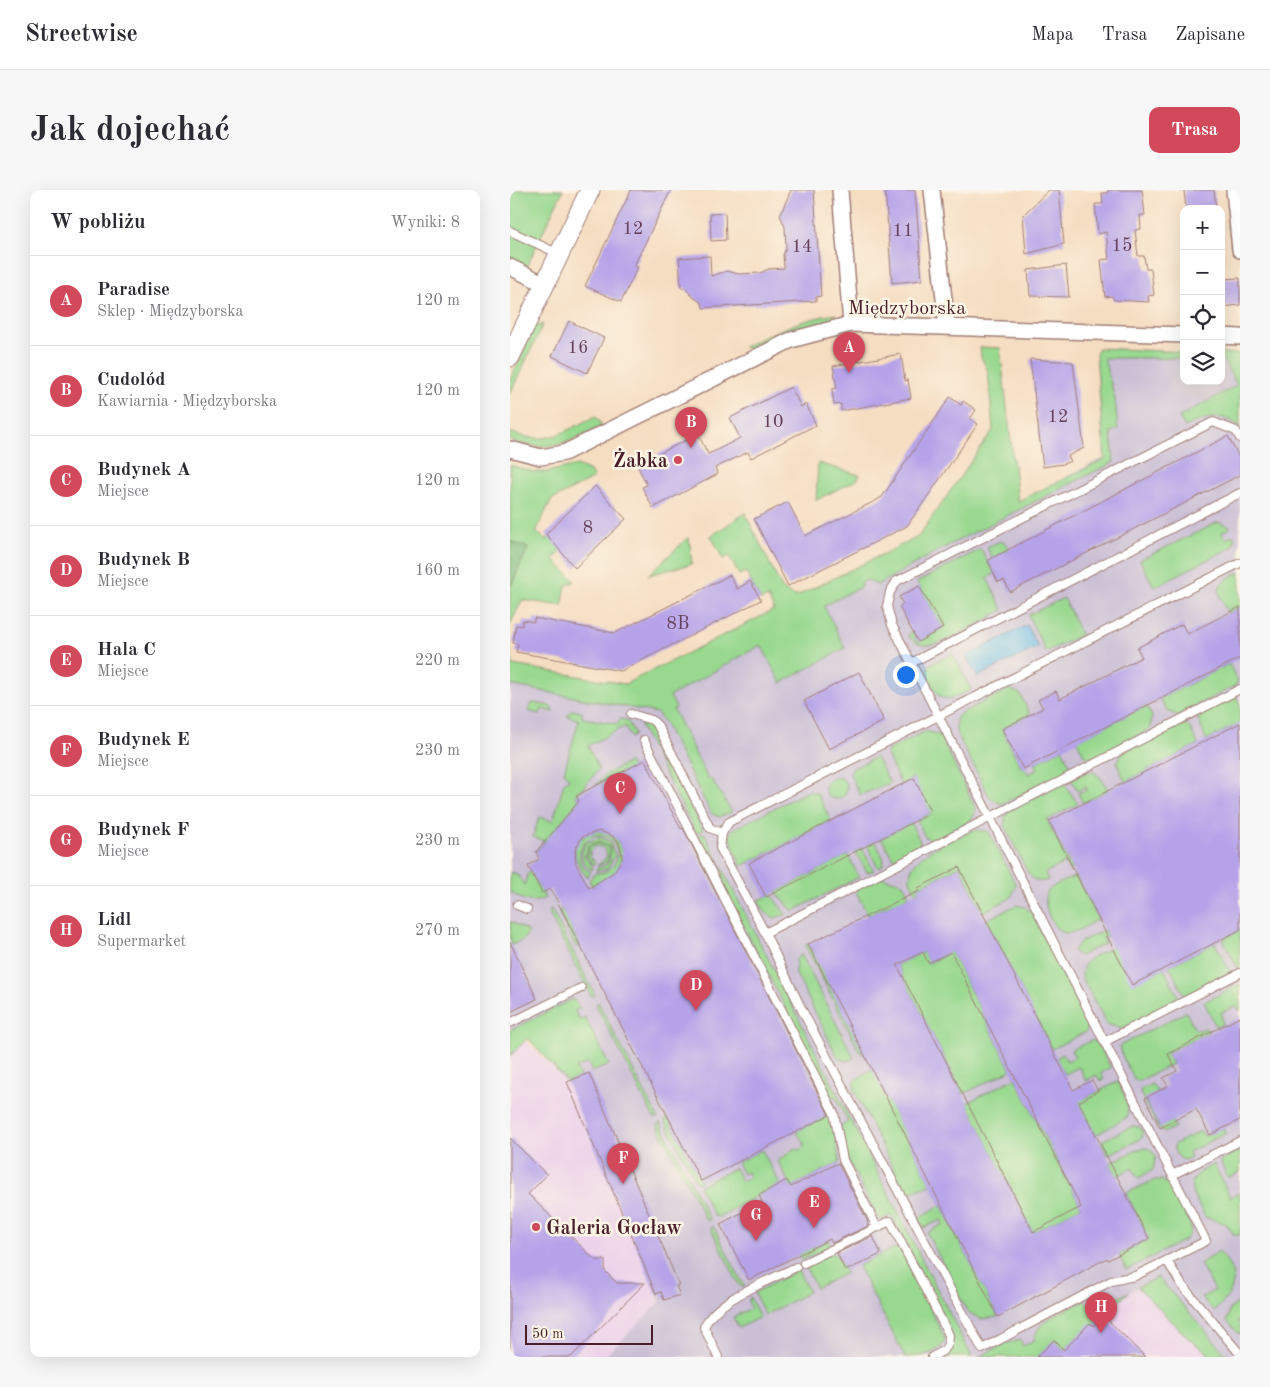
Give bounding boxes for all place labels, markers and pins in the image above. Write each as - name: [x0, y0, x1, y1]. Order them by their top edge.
- pin: A: [833, 332, 865, 373]
- pin: B: [675, 407, 707, 448]
- place label: Żabka: [613, 448, 668, 472]
- marker: Żabka: [672, 454, 684, 466]
- pin: C: [604, 773, 636, 814]
- pin: D: [680, 970, 712, 1011]
- pin: F: [607, 1143, 639, 1184]
- pin: E: [798, 1187, 830, 1228]
- pin: G: [740, 1200, 772, 1241]
- place label: Galeria Gocław: [546, 1219, 682, 1239]
- marker: Galeria Gocław: [530, 1221, 542, 1233]
- pin: H: [1085, 1292, 1117, 1333]

